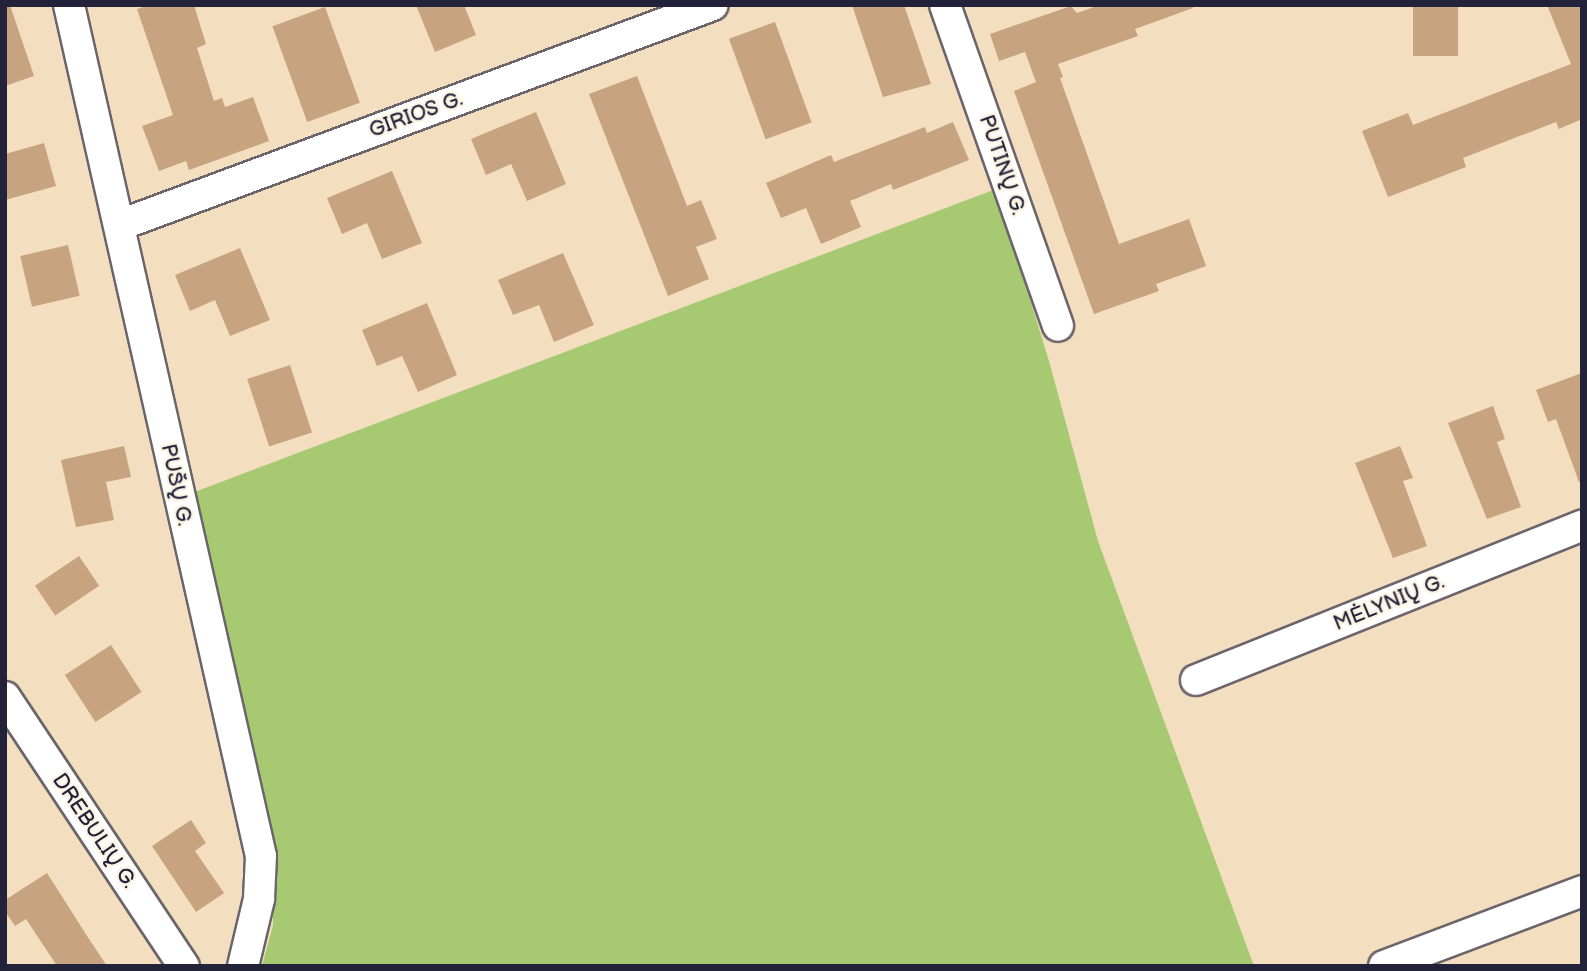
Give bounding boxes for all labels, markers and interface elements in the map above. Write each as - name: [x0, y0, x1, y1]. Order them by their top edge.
- street label: GIRIOS G.: [366, 86, 466, 144]
- street label: PUTINŲ G.: [973, 112, 1031, 218]
- street label: PUŠŲ G.: [155, 442, 197, 528]
- street label: MĖLYNIŲ G.: [1330, 569, 1448, 637]
- street label: DREBULIŲ G.: [46, 769, 142, 893]

